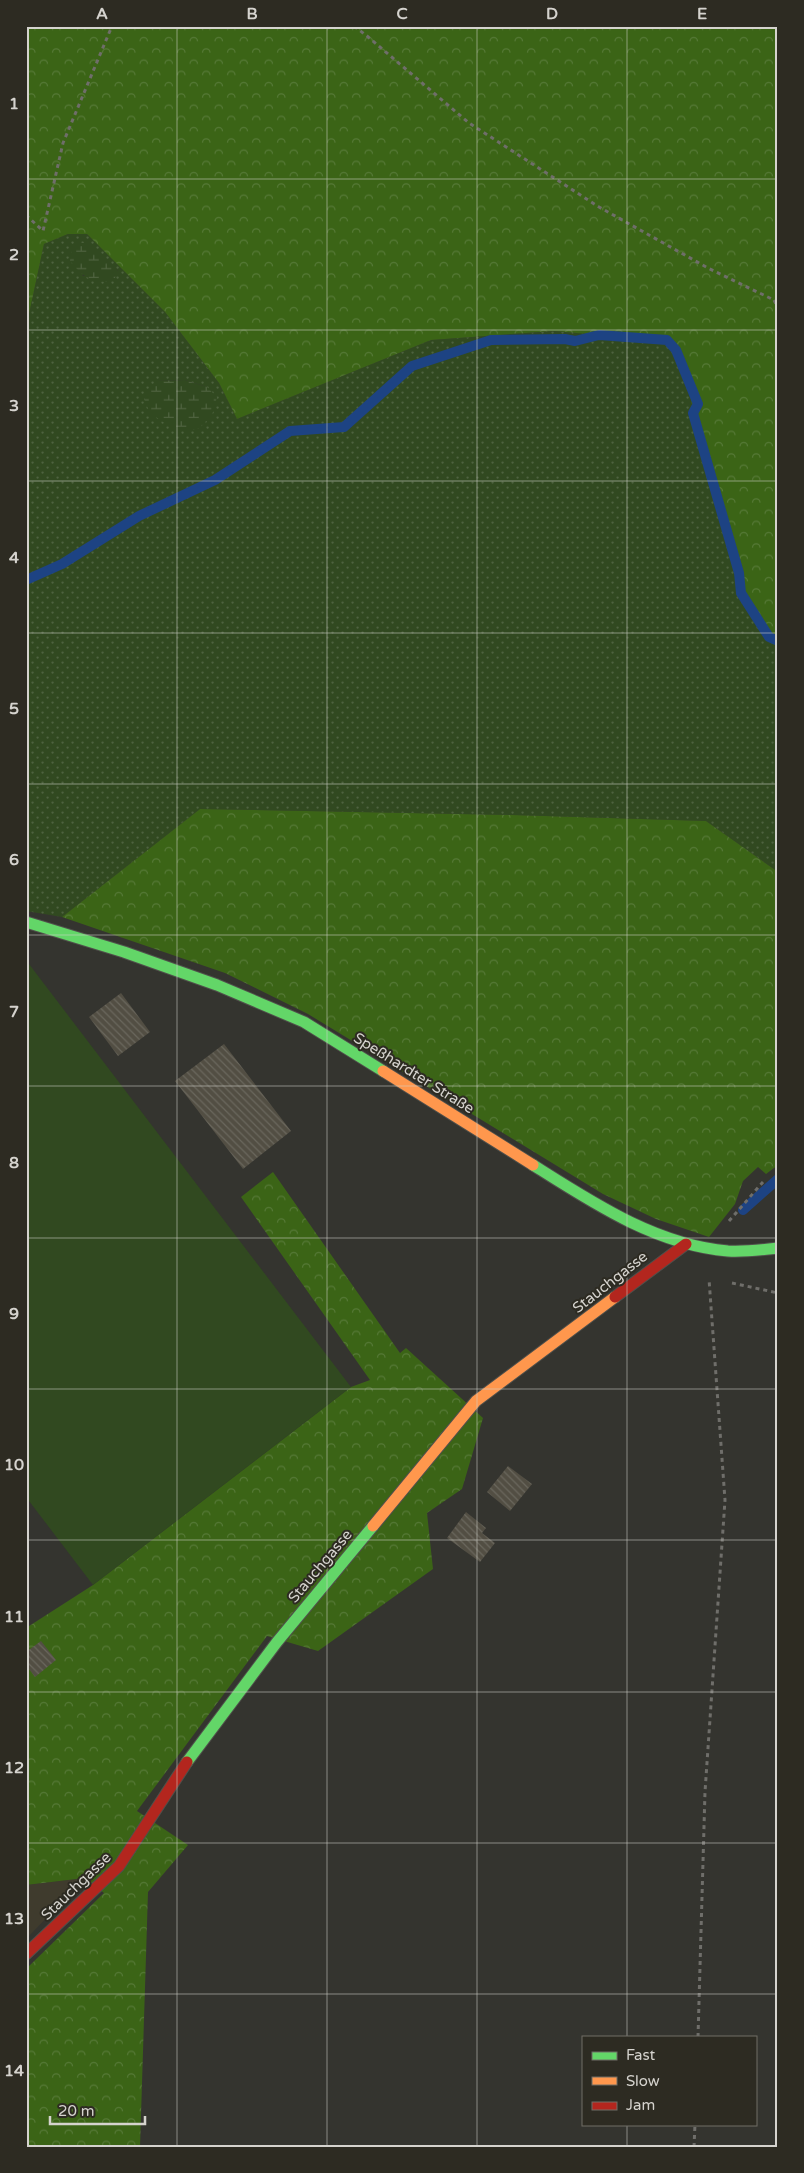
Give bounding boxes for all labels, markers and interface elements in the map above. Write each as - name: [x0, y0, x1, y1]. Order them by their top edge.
- text: A: [96, 4, 108, 24]
- text: B: [246, 4, 258, 24]
- text: C: [396, 4, 408, 24]
- text: D: [546, 4, 558, 24]
- text: E: [697, 4, 707, 24]
- text: 1: [9, 94, 19, 114]
- text: 2: [9, 245, 19, 265]
- text: 3: [9, 396, 19, 416]
- text: 4: [9, 548, 19, 568]
- text: 5: [9, 699, 19, 719]
- text: 6: [9, 850, 19, 870]
- text: 7: [9, 1002, 19, 1022]
- street label: Speßhardter Straße: [350, 1029, 478, 1117]
- text: 8: [9, 1153, 19, 1173]
- street label: Stauchgasse: [569, 1247, 651, 1317]
- text: 9: [9, 1304, 19, 1324]
- text: 10: [4, 1455, 24, 1475]
- street label: Stauchgasse: [284, 1526, 356, 1606]
- text: 11: [4, 1607, 24, 1627]
- text: 12: [4, 1758, 24, 1778]
- street label: Stauchgasse: [37, 1848, 115, 1924]
- text: 13: [4, 1909, 24, 1929]
- legend: [582, 2036, 756, 2126]
- text: Fast: [626, 2046, 656, 2064]
- text: 14: [4, 2061, 24, 2081]
- text: Slow: [626, 2072, 660, 2090]
- scale bar: [50, 2093, 145, 2125]
- text: Jam: [626, 2096, 655, 2114]
- text: 20 m: [58, 2102, 95, 2120]

